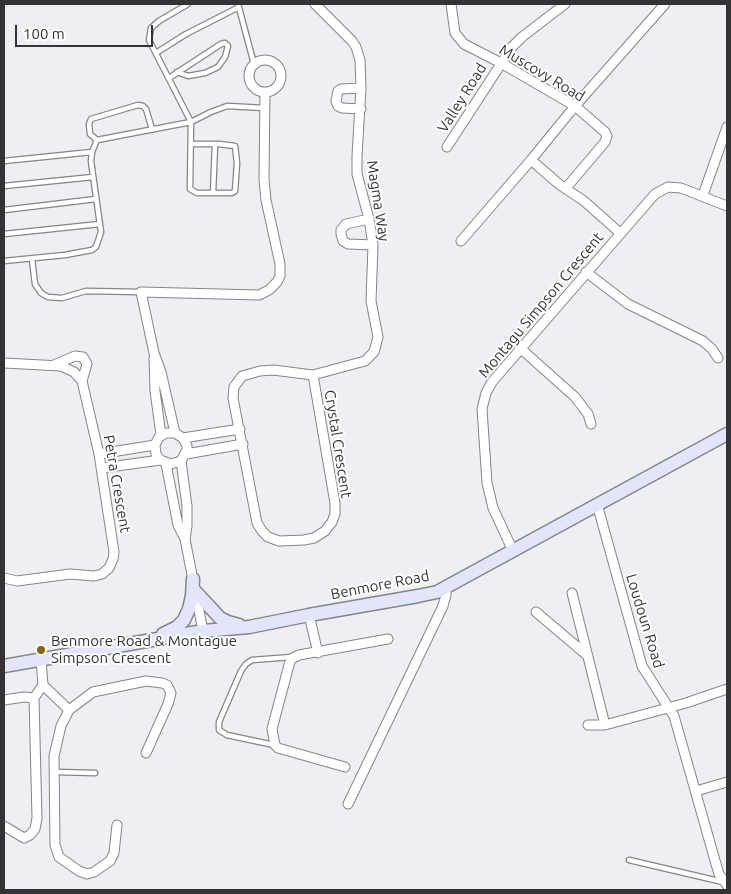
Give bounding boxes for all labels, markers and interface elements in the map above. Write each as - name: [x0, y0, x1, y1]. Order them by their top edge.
- scale bar: [18, 15, 155, 47]
- text: 100 m: [23, 25, 65, 42]
- street label: Muscovy Road: [496, 40, 588, 106]
- street label: Valley Road: [434, 60, 490, 136]
- street label: Magma Way: [363, 159, 393, 243]
- street label: Montagu Simpson Crescent: [475, 229, 607, 381]
- street label: Crystal Crescent: [321, 389, 355, 499]
- street label: Petra Crescent: [100, 434, 134, 534]
- street label: Benmore Road: [329, 567, 431, 603]
- street label: Loudoun Road: [622, 572, 668, 670]
- place label: Benmore Road & Montague Simpson Crescent: [51, 632, 237, 667]
- marker: Benmore Road & Montague Simpson Crescent: [35, 644, 47, 656]

